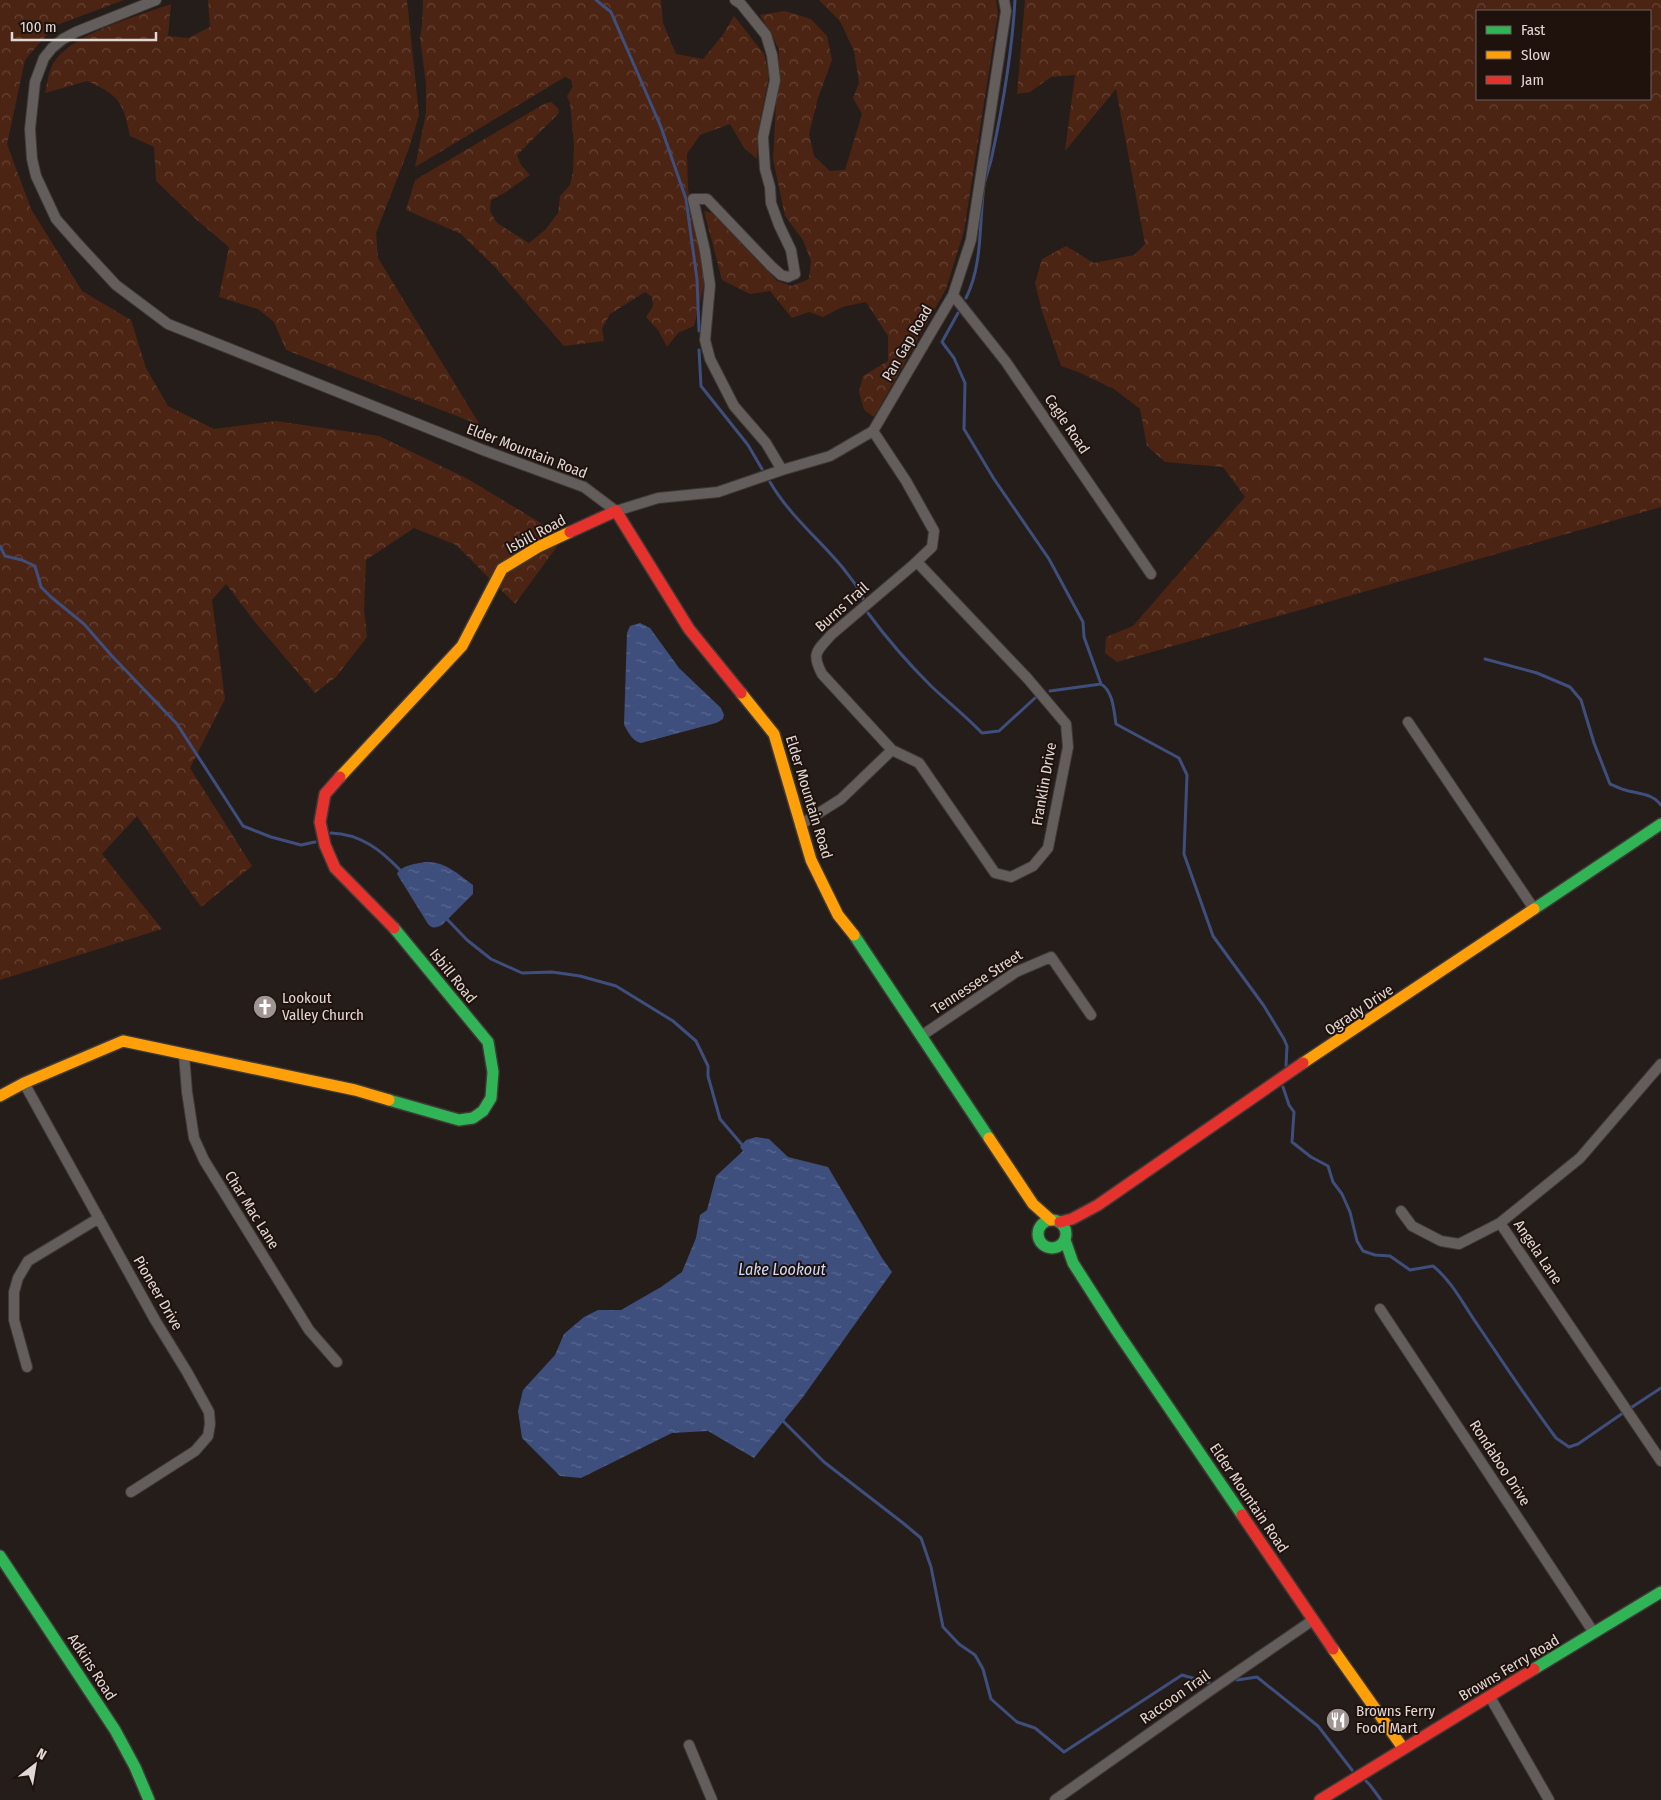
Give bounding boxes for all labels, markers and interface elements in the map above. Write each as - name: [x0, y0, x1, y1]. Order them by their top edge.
- scale bar: [12, 10, 156, 42]
- legend: [1476, 10, 1651, 100]
- text: 100 m: [20, 18, 57, 36]
- text: Fast: [1521, 21, 1545, 39]
- text: Slow: [1521, 46, 1550, 64]
- text: Jam: [1521, 71, 1544, 89]
- street label: Pan Gap Road: [878, 302, 936, 384]
- street label: Cagle Road: [1041, 391, 1093, 457]
- street label: Elder Mountain Road: [464, 420, 590, 482]
- street label: Isbill Road: [503, 511, 569, 557]
- street label: Burns Trail: [812, 578, 872, 636]
- street label: Elder Mountain Road: [782, 733, 836, 861]
- street label: Franklin Drive: [1028, 741, 1060, 827]
- street label: Isbill Road: [426, 945, 480, 1007]
- street label: Tennessee Street: [928, 946, 1026, 1018]
- street label: Ogrady Drive: [1321, 981, 1397, 1039]
- place label: Lookout Valley Church: [282, 989, 364, 1024]
- church icon: Lookout Valley Church: [252, 994, 278, 1020]
- street label: Char Mac Lane: [221, 1168, 283, 1252]
- street label: Angela Lane: [1510, 1216, 1566, 1288]
- street label: Pioneer Drive: [130, 1253, 186, 1333]
- water label: Lake Lookout: [738, 1260, 826, 1279]
- street label: Rondaboo Drive: [1466, 1417, 1534, 1509]
- street label: Elder Mountain Road: [1206, 1440, 1292, 1556]
- street label: Adkins Road: [64, 1630, 120, 1704]
- street label: Browns Ferry Road: [1456, 1631, 1562, 1705]
- street label: Raccoon Trail: [1137, 1666, 1213, 1728]
- place label: Browns Ferry Food Mart: [1356, 1702, 1435, 1737]
- restaurant icon: Browns Ferry Food Mart: [1325, 1707, 1351, 1733]
- north arrow: [10, 1740, 60, 1790]
- text: N: [33, 1745, 49, 1764]

